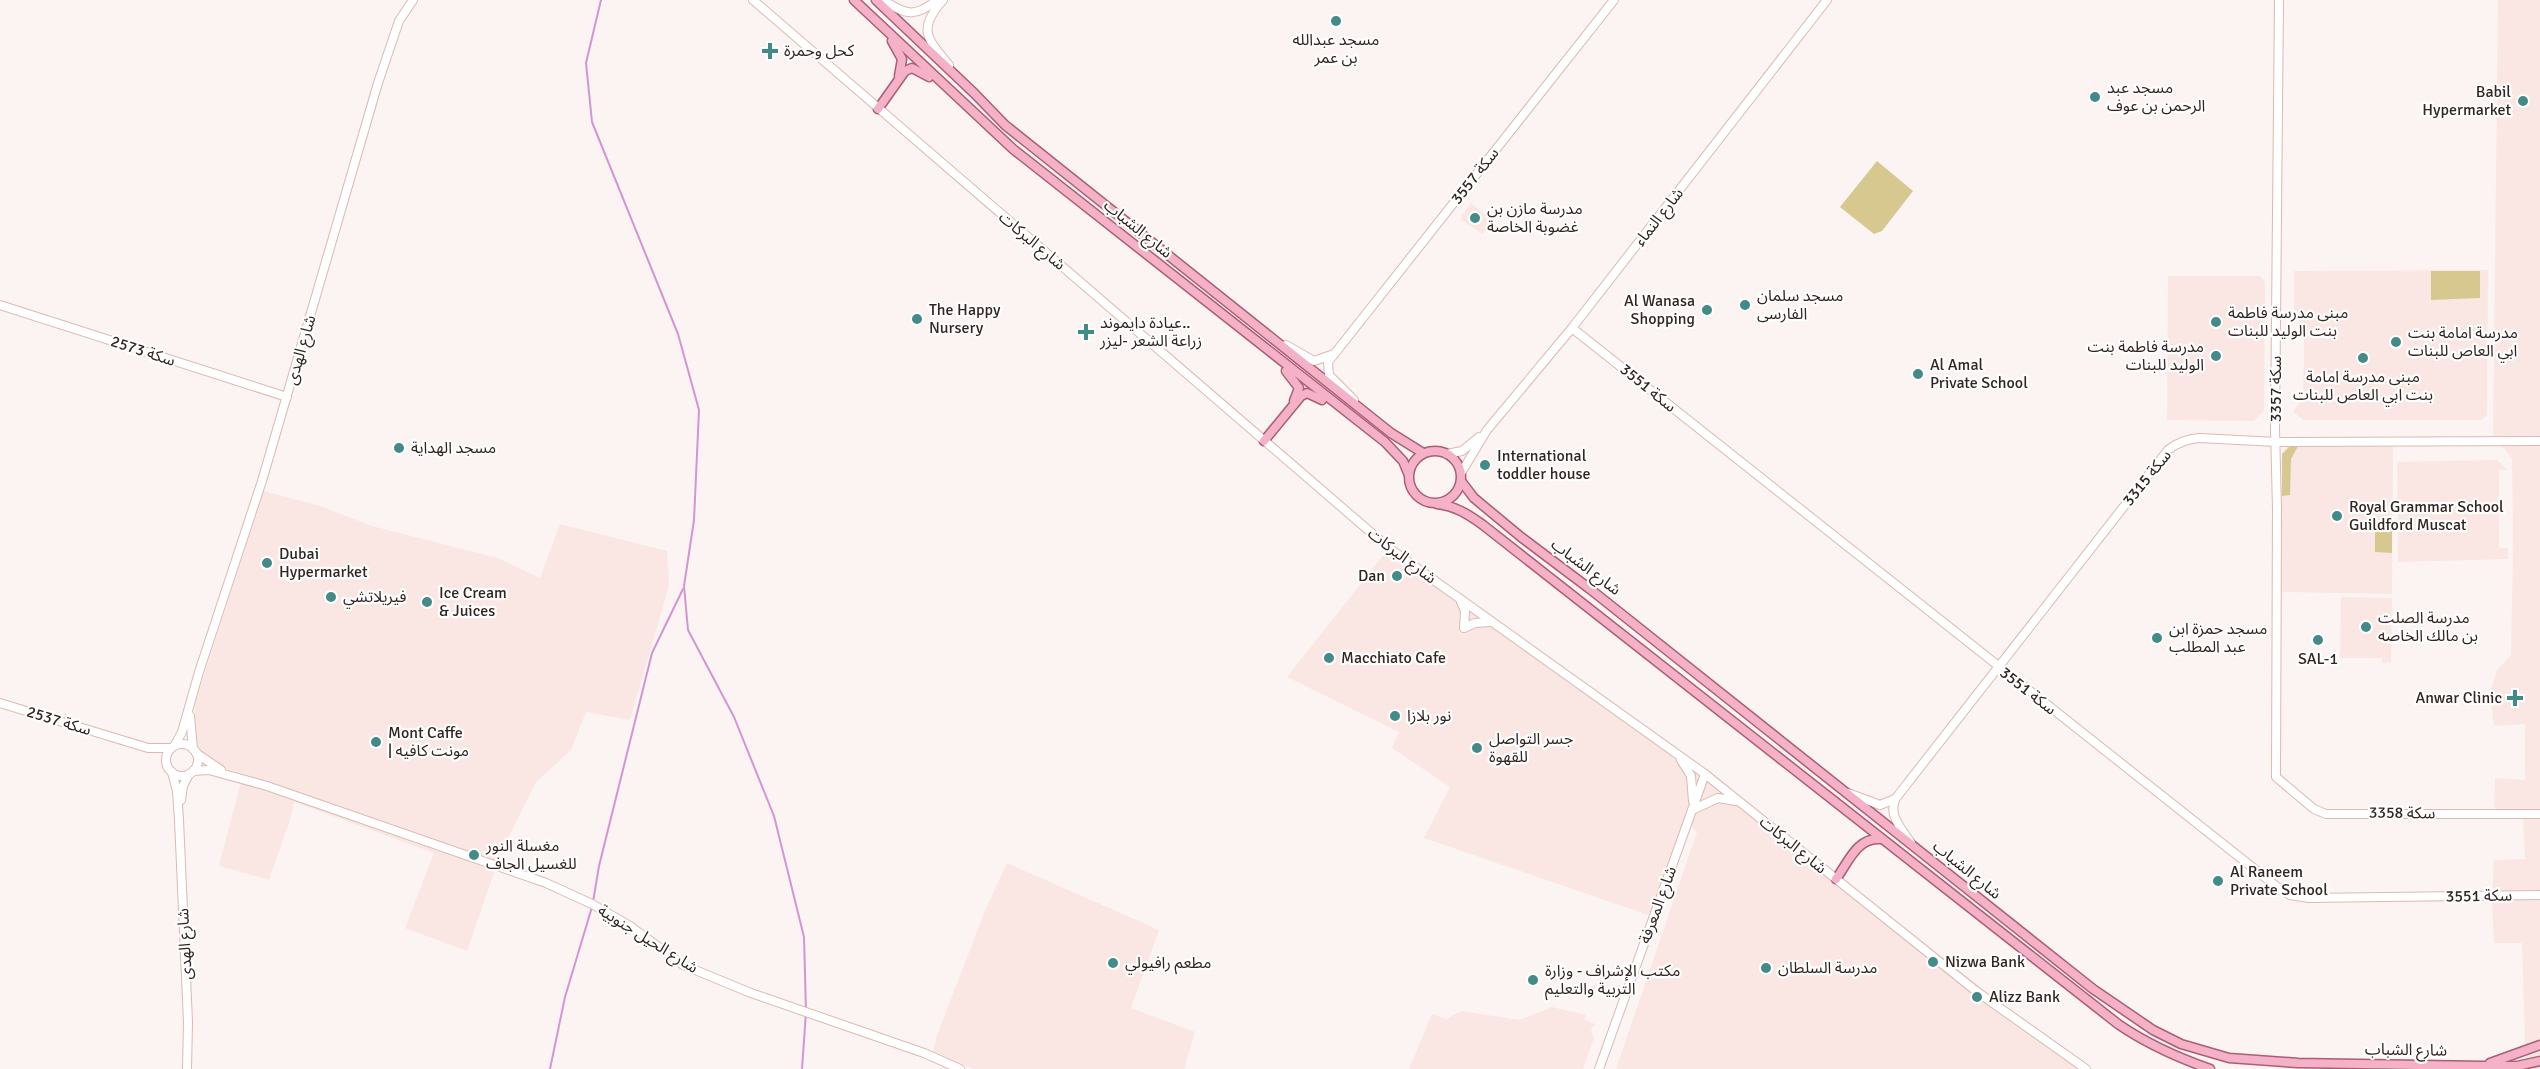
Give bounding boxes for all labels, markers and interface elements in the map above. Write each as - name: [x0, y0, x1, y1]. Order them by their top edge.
- marker: مسجد عبدالله بن عمر: [1329, 14, 1343, 28]
- place label: مسجد عبدالله بن عمر: [1293, 30, 1379, 68]
- place label: كحل وحمرة: [784, 41, 854, 61]
- marker: كحل وحمرة: [761, 42, 779, 60]
- place label: مسجد عبد الرحمن بن عوف: [2107, 78, 2205, 116]
- place label: Babil Hypermarket: [2422, 82, 2511, 120]
- marker: مسجد عبد الرحمن بن عوف: [2088, 90, 2102, 104]
- marker: Babil Hypermarket: [2516, 94, 2530, 108]
- street label: سكة 3557: [1447, 144, 1503, 208]
- street label: شارع النماء: [1630, 184, 1690, 251]
- street label: شارع الشباب: [1098, 195, 1176, 264]
- place label: مدرسة مازن بن غضوبة الخاصة: [1487, 199, 1583, 237]
- street label: شارع البركات: [993, 207, 1069, 276]
- marker: مدرسة مازن بن غضوبة الخاصة: [1468, 211, 1482, 225]
- place label: مسجد سلمان الفارسى: [1757, 286, 1843, 324]
- place label: Al Wanasa Shopping: [1624, 291, 1695, 329]
- marker: مسجد سلمان الفارسى: [1738, 298, 1752, 312]
- place label: The Happy Nursery: [929, 300, 1001, 338]
- marker: Al Wanasa Shopping: [1700, 303, 1714, 317]
- place label: مبنى مدرسة فاطمة بنت الوليد للبنات: [2228, 303, 2348, 341]
- marker: The Happy Nursery: [910, 312, 924, 326]
- street label: شارع الهدى: [282, 313, 322, 388]
- place label: عيادة دايموند.. زراعة الشعر -ليزر: [1099, 313, 1202, 351]
- marker: مبنى مدرسة فاطمة بنت الوليد للبنات: [2209, 315, 2223, 329]
- marker: عيادة دايموند.. زراعة الشعر -ليزر: [1077, 323, 1095, 341]
- place label: مدرسة امامة بنت ابي العاص للبنات: [2408, 323, 2518, 363]
- street label: سكة 2573: [108, 331, 178, 371]
- marker: مدرسة امامة بنت ابي العاص للبنات: [2389, 335, 2403, 349]
- place label: مدرسة فاطمة بنت الوليد للبنات: [2087, 337, 2204, 375]
- marker: مدرسة فاطمة بنت الوليد للبنات: [2209, 349, 2223, 363]
- marker: مبنى مدرسة امامة بنت ابي العاص للبنات: [2356, 351, 2370, 365]
- place label: Al Amal Private School: [1930, 355, 2028, 393]
- street label: سكة 3357: [2266, 356, 2286, 422]
- street label: سكة 3551: [1616, 359, 1680, 417]
- marker: Al Amal Private School: [1911, 367, 1925, 381]
- place label: مبنى مدرسة امامة بنت ابي العاص للبنات: [2293, 367, 2433, 407]
- place label: مسجد الهداية: [411, 438, 496, 458]
- marker: مسجد الهداية: [392, 441, 406, 455]
- place label: International toddler house: [1497, 446, 1590, 484]
- street label: سكة 3315: [2118, 446, 2176, 510]
- marker: International toddler house: [1478, 458, 1492, 472]
- place label: Royal Grammar School Guildford Muscat: [2349, 497, 2504, 535]
- marker: Royal Grammar School Guildford Muscat: [2330, 509, 2344, 523]
- street label: شارع البركات: [1362, 524, 1440, 590]
- street label: شارع الشباب: [1546, 534, 1625, 601]
- place label: Dubai Hypermarket: [279, 544, 368, 582]
- marker: Dubai Hypermarket: [260, 556, 274, 570]
- place label: Dan: [1358, 566, 1385, 586]
- marker: Dan: [1390, 569, 1404, 583]
- place label: Ice Cream & Juices: [439, 583, 507, 621]
- place label: فيريلاتشي: [343, 587, 407, 609]
- marker: فيريلاتشي: [324, 590, 338, 604]
- marker: Ice Cream & Juices: [420, 595, 434, 609]
- place label: مدرسة الصلت بن مالك الخاصه: [2378, 608, 2478, 646]
- place label: مسجد حمزة ابن عبد المطلب: [2169, 619, 2267, 657]
- marker: مدرسة الصلت بن مالك الخاصه: [2359, 620, 2373, 634]
- marker: مسجد حمزة ابن عبد المطلب: [2150, 631, 2164, 645]
- marker: SAL-1: [2311, 633, 2325, 647]
- place label: Macchiato Cafe: [1341, 648, 1446, 668]
- place label: SAL-1: [2298, 649, 2338, 669]
- marker: Macchiato Cafe: [1322, 651, 1336, 665]
- street label: سكة 3551: [1996, 663, 2060, 719]
- place label: Anwar Clinic: [2416, 688, 2502, 708]
- marker: Anwar Clinic: [2506, 689, 2524, 707]
- street label: سكة 2537: [24, 702, 94, 740]
- place label: نور بلازا: [1407, 706, 1451, 726]
- marker: نور بلازا: [1388, 709, 1402, 723]
- place label: Mont Caffe | مونت كافيه: [388, 723, 469, 761]
- place label: جسر التواصل للقهوة: [1489, 729, 1573, 767]
- marker: Mont Caffe | مونت كافيه: [369, 735, 383, 749]
- marker: جسر التواصل للقهوة: [1470, 741, 1484, 755]
- street label: سكة 3358: [2369, 802, 2435, 824]
- street label: شارع البركات: [1754, 812, 1831, 880]
- place label: مغسلة النور للغسيل الجاف: [485, 836, 577, 874]
- street label: شارع الشباب: [1927, 836, 2005, 905]
- marker: مغسلة النور للغسيل الجاف: [467, 848, 481, 862]
- place label: Al Raneem Private School: [2230, 862, 2328, 900]
- street label: شارع المعرفة: [1635, 864, 1683, 947]
- marker: Al Raneem Private School: [2211, 874, 2225, 888]
- street label: سكة 3551: [2446, 885, 2512, 907]
- street label: شارع الحيل جنوبية: [593, 900, 702, 980]
- street label: شارع الهدى: [173, 908, 199, 980]
- place label: Nizwa Bank: [1945, 952, 2025, 972]
- place label: مطعم رافيولي: [1125, 953, 1212, 975]
- marker: Nizwa Bank: [1926, 955, 1940, 969]
- marker: مطعم رافيولي: [1106, 956, 1120, 970]
- place label: مدرسة السلطان: [1778, 958, 1878, 978]
- place label: مكتب الإشراف - وزارة التربية والتعليم: [1545, 961, 1680, 1001]
- marker: مدرسة السلطان: [1759, 961, 1773, 975]
- marker: مكتب الإشراف - وزارة التربية والتعليم: [1526, 973, 1540, 987]
- place label: Alizz Bank: [1989, 987, 2060, 1007]
- marker: Alizz Bank: [1970, 990, 1984, 1004]
- street label: شارع الشباب: [2365, 1039, 2447, 1063]

